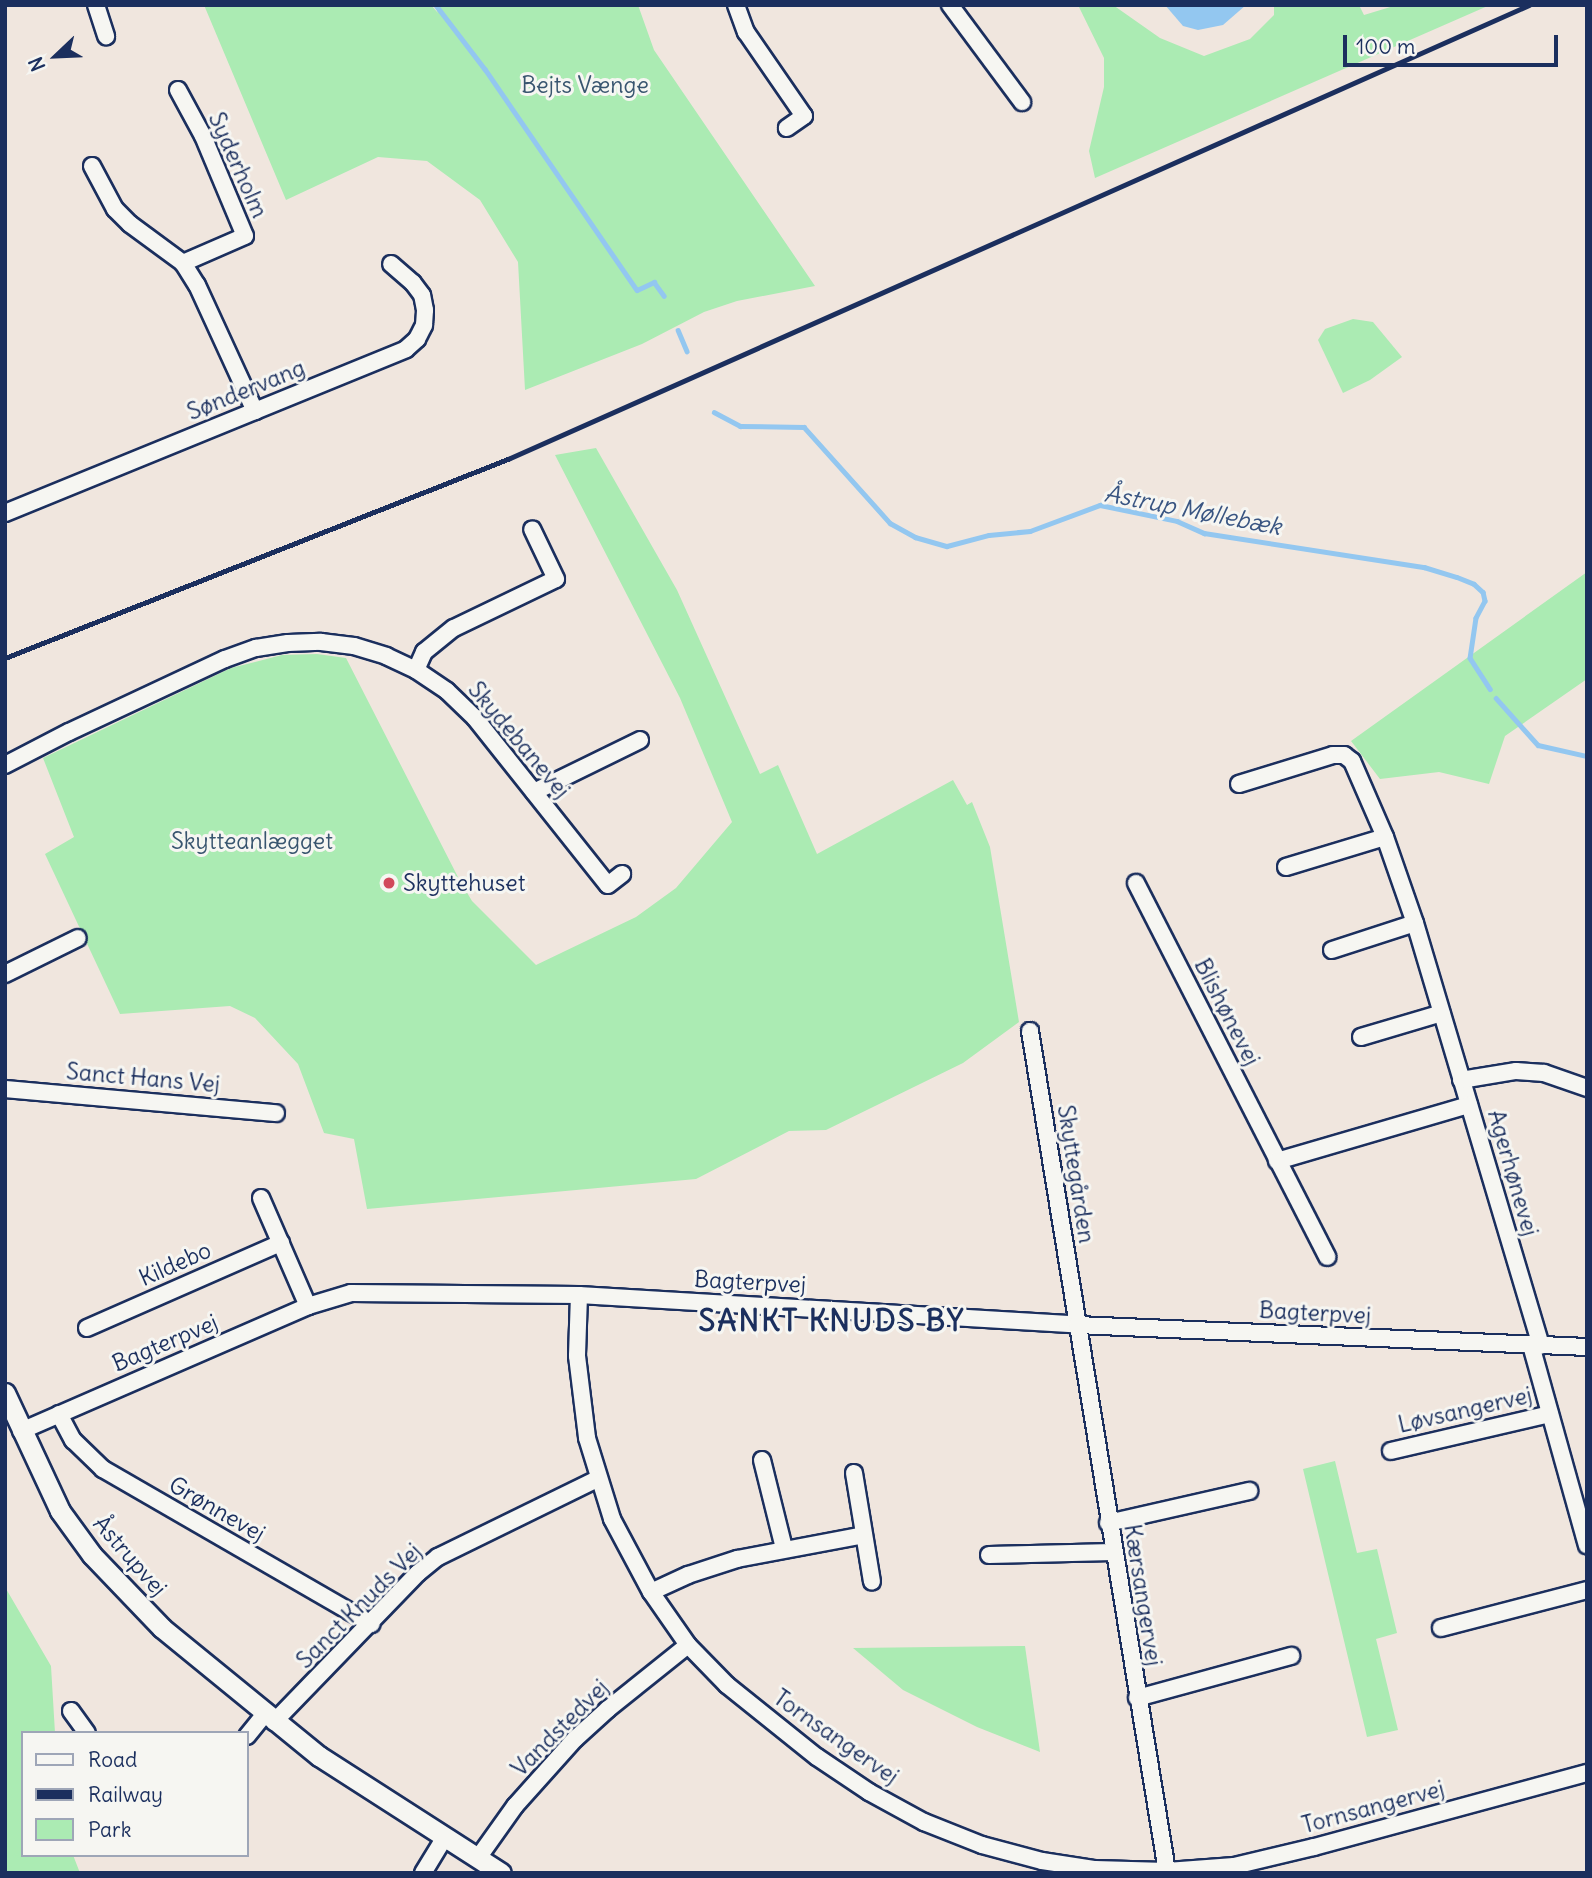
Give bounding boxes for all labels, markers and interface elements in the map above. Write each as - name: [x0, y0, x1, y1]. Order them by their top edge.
- north arrow: [21, 21, 91, 91]
- scale bar: [1347, 21, 1562, 65]
- text: 100 m: [1356, 33, 1415, 60]
- text: N: [23, 53, 50, 75]
- park label: Bejts Vænge: [521, 71, 649, 99]
- street label: Syderholm: [203, 108, 273, 222]
- street label: Søndervang: [183, 354, 309, 426]
- water label: Åstrup Møllebæk: [1102, 479, 1284, 541]
- street label: Skydebanevej: [462, 676, 576, 804]
- park label: Skytteanlægget: [171, 827, 333, 855]
- place label: Skyttehuset: [403, 869, 525, 897]
- marker: Skyttehuset: [381, 875, 397, 891]
- street label: Blishønevej: [1188, 954, 1266, 1070]
- street label: Sanct Hans Vej: [65, 1058, 221, 1098]
- street label: Skyttegården: [1051, 1103, 1101, 1245]
- street label: Agerhønevej: [1482, 1107, 1544, 1239]
- street label: Kildebo: [135, 1236, 215, 1292]
- street label: Bagterpvej: [693, 1265, 807, 1299]
- street label: Bagterpvej: [1258, 1296, 1372, 1330]
- district label: SANKT KNUDS BY: [700, 1302, 964, 1338]
- street label: Bagterpvej: [108, 1308, 222, 1378]
- street label: Løvsangervej: [1395, 1381, 1535, 1439]
- street label: Grønnevej: [164, 1470, 270, 1548]
- street label: Åstrupvej: [88, 1510, 172, 1602]
- street label: Kærsangervej: [1118, 1522, 1168, 1668]
- street label: Sanct Knuds Vej: [291, 1538, 427, 1674]
- street label: Vandstedvej: [506, 1674, 614, 1782]
- street label: Tornsangervej: [768, 1684, 904, 1790]
- legend: [21, 1731, 248, 1857]
- text: Road: [88, 1746, 137, 1773]
- street label: Tornsangervej: [1299, 1775, 1447, 1839]
- text: Railway: [88, 1781, 163, 1808]
- text: Park: [88, 1816, 131, 1843]

